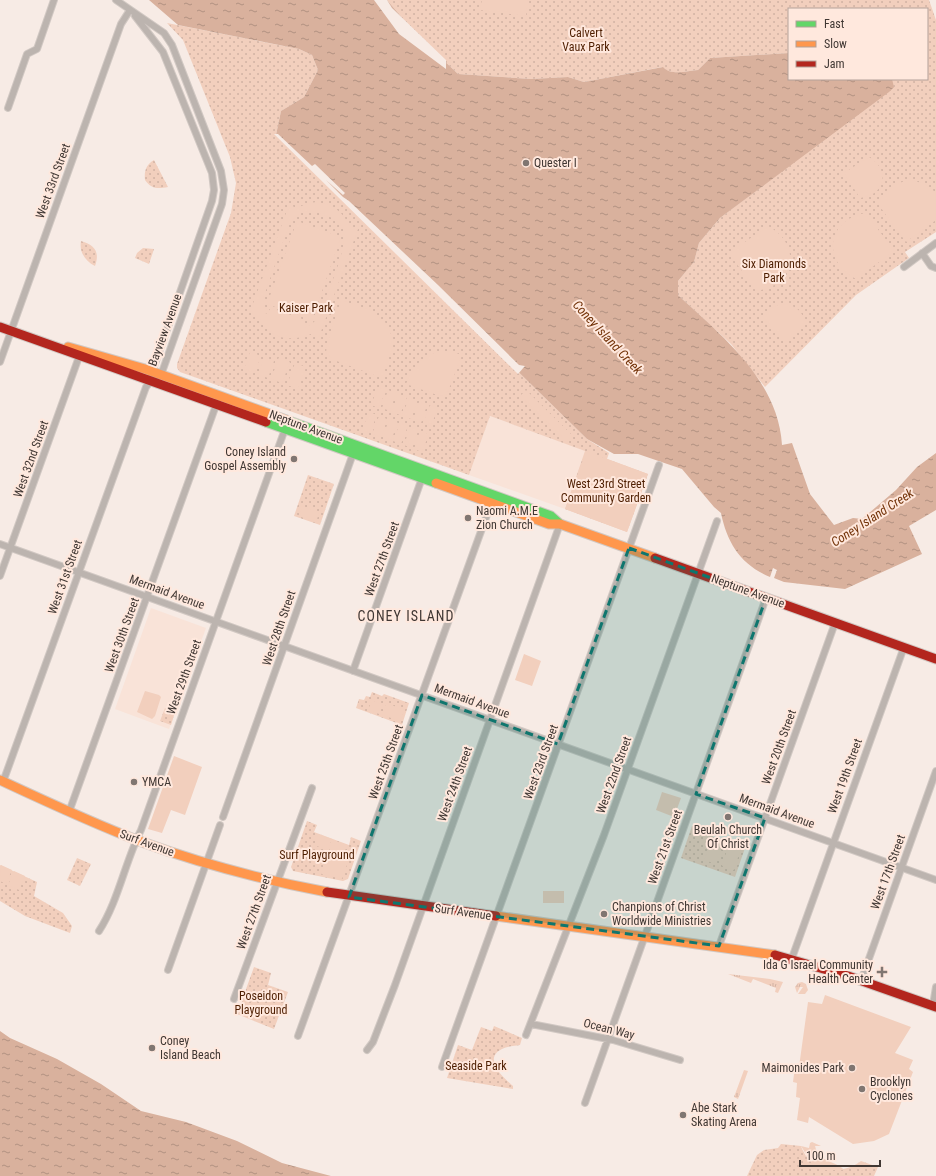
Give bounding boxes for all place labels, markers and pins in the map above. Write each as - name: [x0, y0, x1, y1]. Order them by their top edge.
- place label: Quester I: [534, 156, 577, 170]
- marker: Quester I: [521, 158, 531, 168]
- place label: Coney Island Gospel Assembly: [204, 445, 286, 473]
- marker: Coney Island Gospel Assembly: [289, 454, 299, 464]
- place label: Naomi A.M.E Zion Church: [476, 504, 538, 532]
- marker: Naomi A.M.E Zion Church: [463, 513, 473, 523]
- place label: YMCA: [142, 775, 171, 789]
- marker: YMCA: [129, 777, 139, 787]
- marker: Beulah Church Of Christ: [723, 812, 733, 822]
- place label: Beulah Church Of Christ: [694, 823, 762, 851]
- place label: Chanpions of Christ Worldwide Ministries: [612, 900, 711, 928]
- marker: Chanpions of Christ Worldwide Ministries: [599, 909, 609, 919]
- place label: Ida G Israel Community Health Center: [763, 958, 873, 986]
- marker: Ida G Israel Community Health Center: [876, 966, 888, 978]
- place label: Coney Island Beach: [160, 1034, 221, 1062]
- marker: Coney Island Beach: [147, 1043, 157, 1053]
- place label: Maimonides Park: [762, 1061, 845, 1075]
- marker: Maimonides Park: [847, 1063, 857, 1073]
- place label: Brooklyn Cyclones: [870, 1075, 913, 1103]
- marker: Brooklyn Cyclones: [857, 1084, 867, 1094]
- place label: Abe Stark Skating Arena: [691, 1101, 757, 1129]
- marker: Abe Stark Skating Arena: [678, 1110, 688, 1120]

